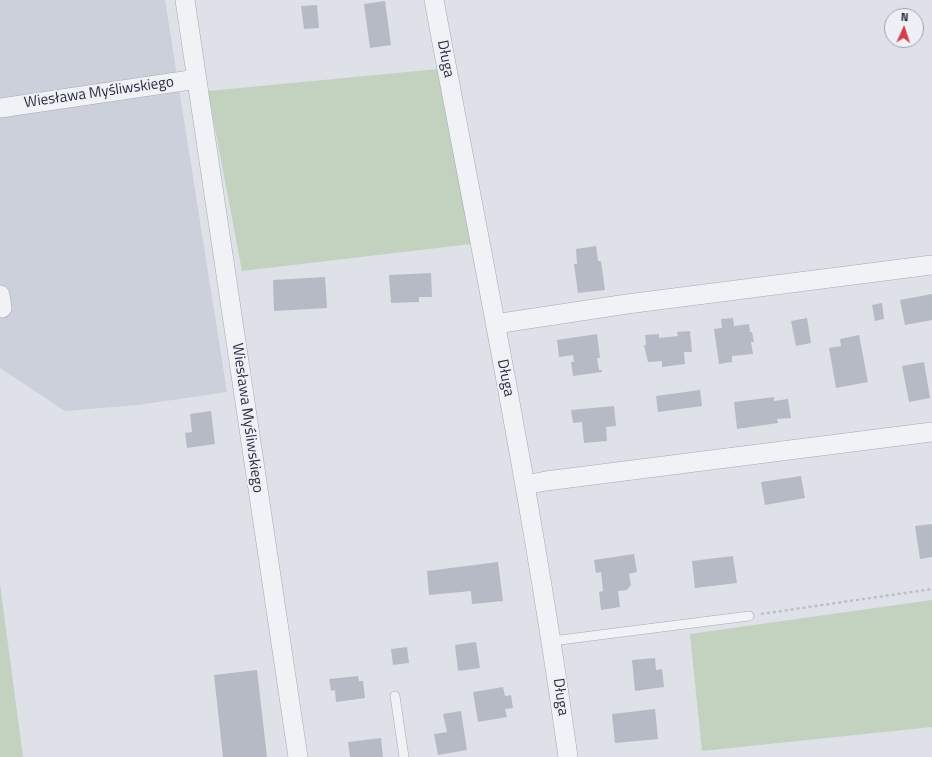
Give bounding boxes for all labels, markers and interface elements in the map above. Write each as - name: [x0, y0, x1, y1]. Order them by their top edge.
- north arrow: [884, 8, 924, 48]
- text: N: [900, 9, 909, 25]
- street label: Długa: [433, 39, 457, 79]
- street label: Wiesława Myśliwskiego: [23, 74, 175, 112]
- street label: Wiesława Myśliwskiego: [228, 342, 266, 494]
- street label: Długa: [493, 358, 517, 398]
- street label: Długa: [548, 677, 572, 717]

